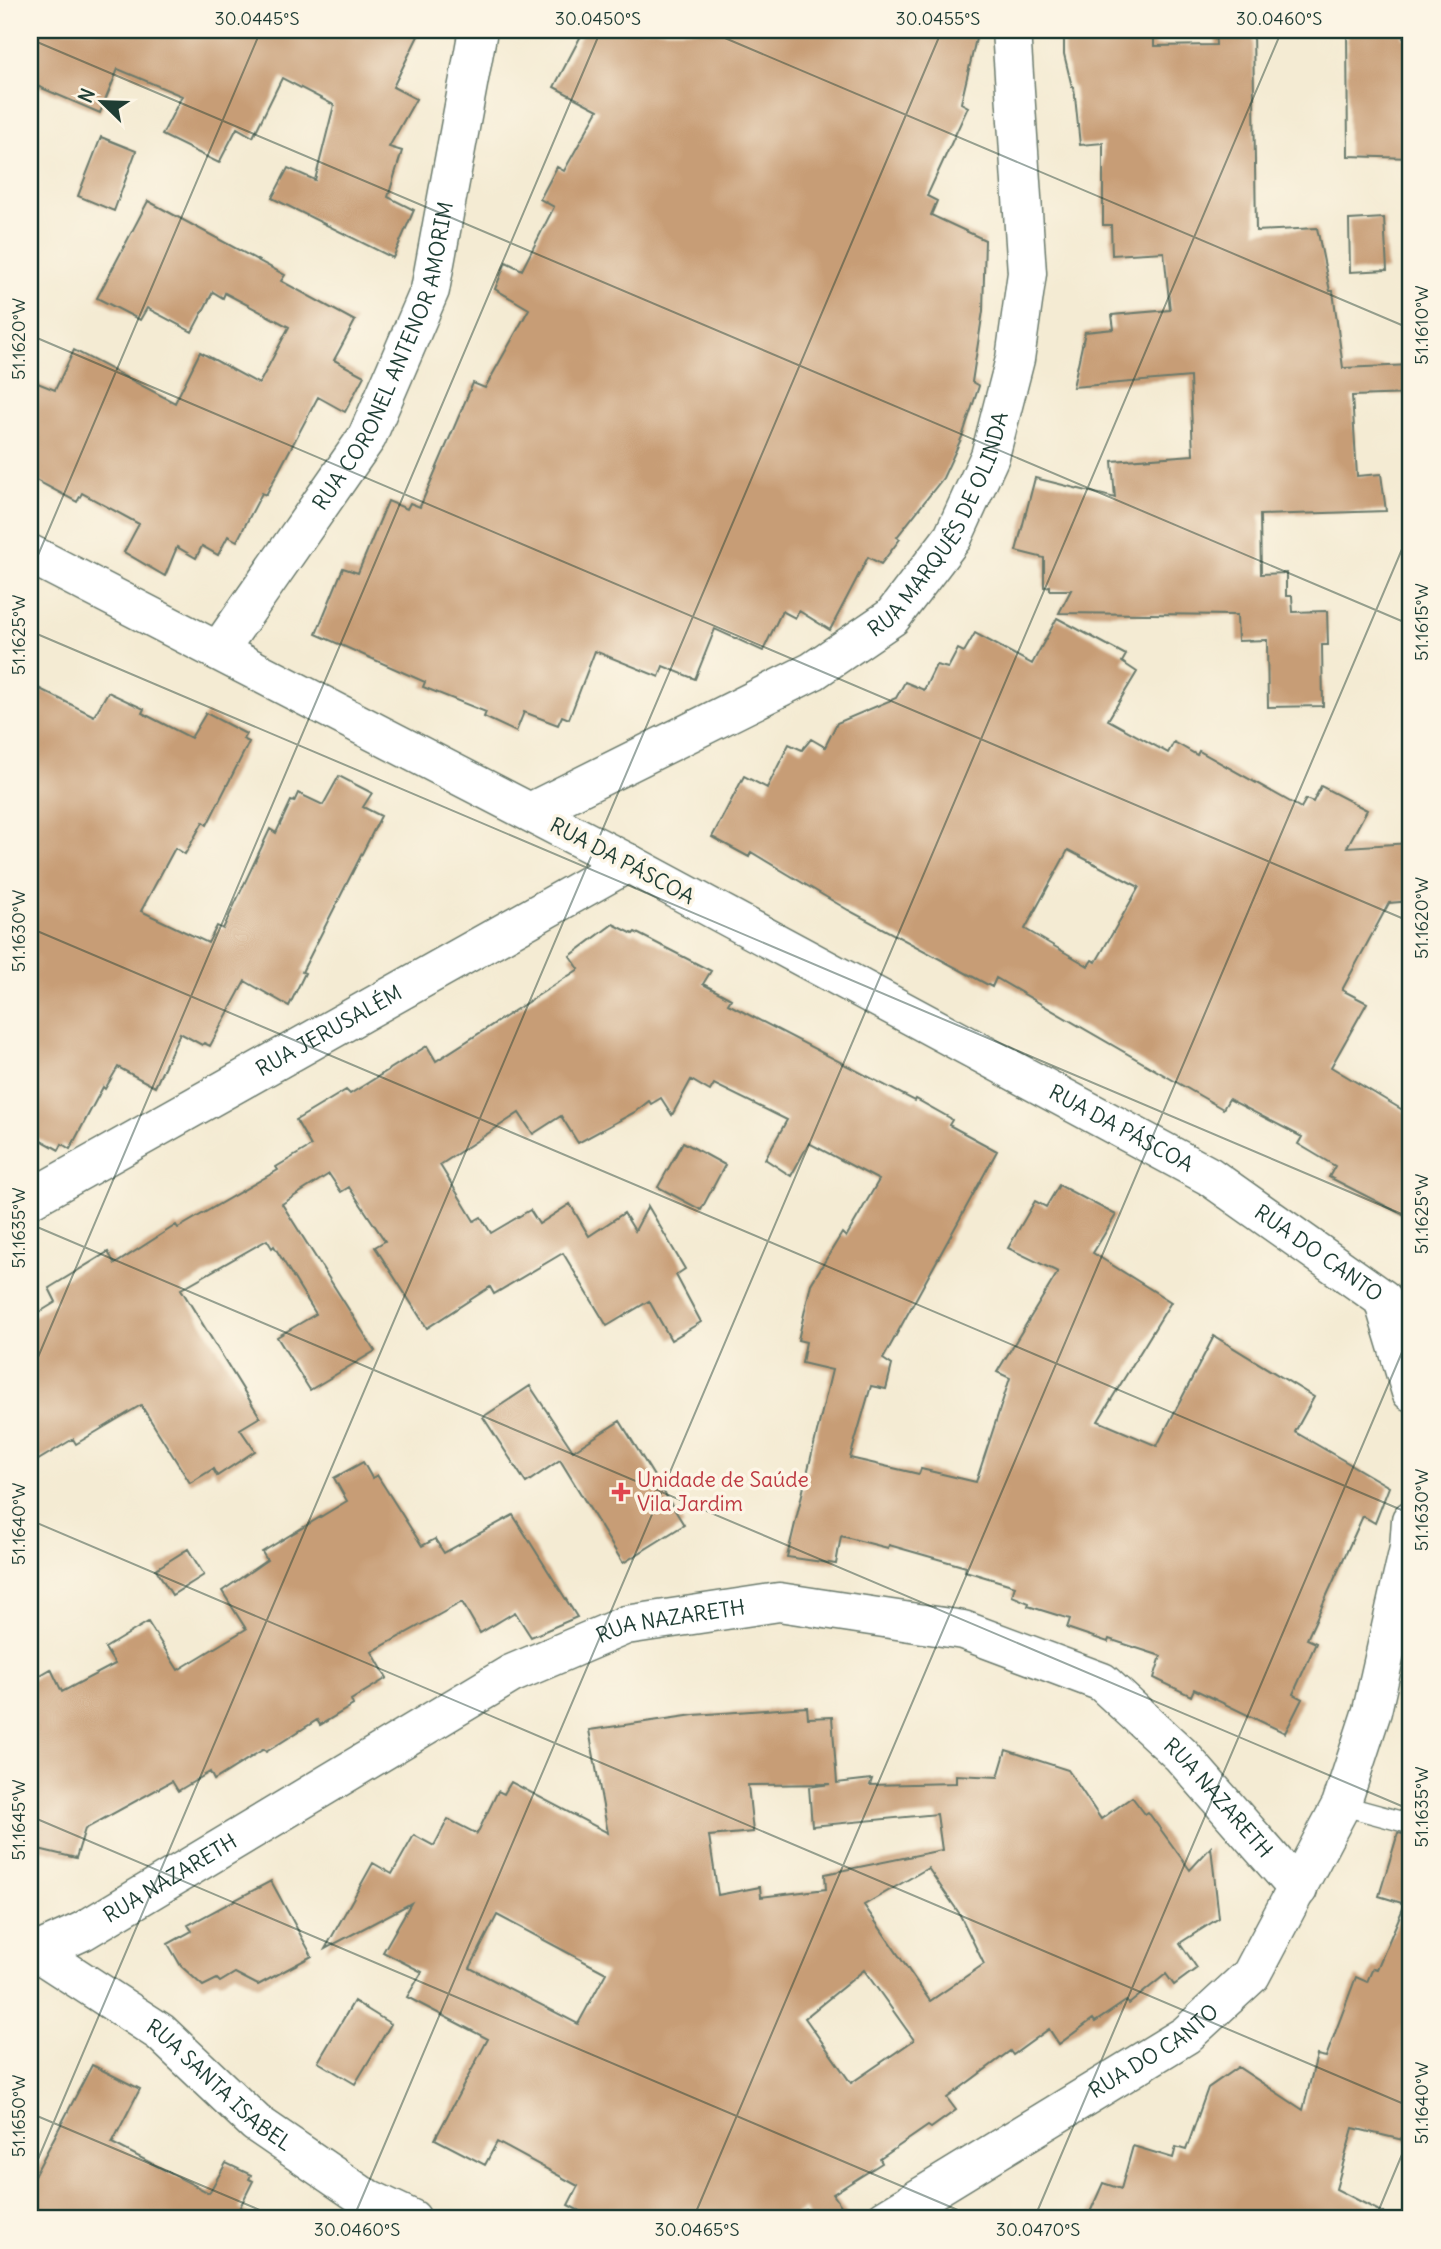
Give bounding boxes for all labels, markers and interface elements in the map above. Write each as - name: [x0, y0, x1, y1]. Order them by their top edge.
- text: 30.0445°S: [215, 7, 299, 30]
- text: 30.0450°S: [555, 7, 641, 30]
- text: 30.0455°S: [896, 7, 980, 30]
- text: 30.0460°S: [1236, 7, 1322, 30]
- north arrow: [66, 66, 136, 136]
- text: N: [73, 85, 100, 106]
- street label: RUA CORONEL ANTENOR AMORIM: [306, 199, 459, 515]
- text: 51.1610°W: [1410, 285, 1433, 365]
- text: 51.1620°W: [7, 298, 30, 380]
- street label: RUA MARQUÊS DE OLINDA: [862, 409, 1014, 643]
- text: 51.1615°W: [1410, 583, 1433, 661]
- text: 51.1625°W: [7, 595, 30, 675]
- street label: RUA DA PÁSCOA: [545, 811, 699, 910]
- text: 51.1620°W: [1410, 877, 1433, 959]
- text: 51.1630°W: [7, 890, 30, 972]
- street label: RUA JERUSALÉM: [251, 979, 407, 1082]
- street label: RUA DA PÁSCOA: [1044, 1078, 1198, 1178]
- text: 51.1625°W: [1410, 1174, 1433, 1254]
- text: 51.1635°W: [7, 1188, 30, 1268]
- street label: RUA DO CANTO: [1249, 1198, 1388, 1308]
- place label: Unidade de Saúde Vila Jardim: [637, 1466, 809, 1517]
- text: 51.1630°W: [1410, 1469, 1433, 1551]
- marker: Unidade de Saúde Vila Jardim: [611, 1482, 631, 1502]
- text: 51.1640°W: [7, 1483, 30, 1565]
- street label: RUA NAZARETH: [592, 1593, 747, 1649]
- street label: RUA NAZARETH: [1158, 1732, 1279, 1863]
- text: 51.1635°W: [1410, 1767, 1433, 1847]
- text: 51.1645°W: [7, 1779, 30, 1861]
- street label: RUA NAZARETH: [98, 1828, 242, 1929]
- street label: RUA DO CANTO: [1084, 1998, 1224, 2104]
- street label: RUA SANTA ISABEL: [142, 2013, 297, 2157]
- text: 51.1640°W: [1410, 2062, 1433, 2144]
- text: 51.1650°W: [7, 2075, 30, 2157]
- text: 30.0460°S: [314, 2218, 400, 2241]
- text: 30.0465°S: [655, 2218, 739, 2241]
- text: 30.0470°S: [996, 2218, 1080, 2241]

